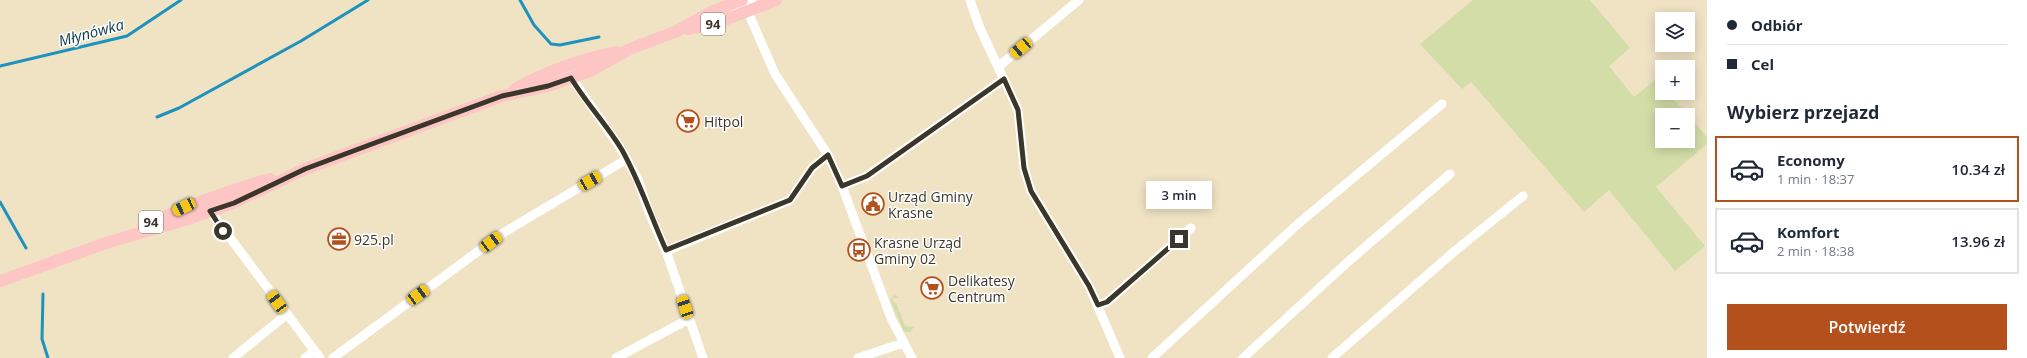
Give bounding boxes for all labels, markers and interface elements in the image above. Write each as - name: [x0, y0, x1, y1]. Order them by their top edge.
- map controls: [1655, 12, 1695, 148]
- button: layers: [1655, 12, 1695, 52]
- road number: 94: [701, 13, 725, 35]
- water label: Młynówka: [56, 14, 126, 50]
- text: Odbiór: [1751, 15, 1803, 35]
- car: [1008, 36, 1034, 60]
- text: Cel: [1751, 54, 1774, 74]
- button: +: [1655, 60, 1695, 100]
- text: Wybierz przejazd: [1727, 100, 1879, 124]
- supermarket icon: Hitpol: [675, 108, 701, 134]
- button: −: [1655, 108, 1695, 148]
- place label: Hitpol: [704, 112, 743, 131]
- text: Economy: [1777, 150, 1845, 170]
- icon: car: [1729, 151, 1765, 187]
- text: 10.34 zł: [1951, 159, 2005, 179]
- car: [577, 170, 603, 192]
- text: 1 min · 18:37: [1777, 170, 1854, 188]
- callout: 3 min: [1146, 181, 1212, 209]
- text: 3 min: [1161, 186, 1197, 204]
- place label: Urząd Gminy Krasne: [888, 187, 974, 222]
- public building icon: Urząd Gminy Krasne: [860, 191, 886, 217]
- car: [171, 196, 197, 218]
- road number: 94: [139, 211, 163, 233]
- route start: [214, 222, 232, 240]
- text: Komfort: [1777, 222, 1839, 242]
- icon: car: [1729, 223, 1765, 259]
- office icon: 925.pl: [326, 226, 352, 252]
- place label: 925.pl: [354, 230, 394, 249]
- car: [478, 230, 504, 254]
- route end: [1170, 230, 1188, 248]
- text: 13.96 zł: [1951, 231, 2005, 251]
- place label: Krasne Urząd Gminy 02: [874, 233, 962, 268]
- bus stop icon: Krasne Urząd Gminy 02: [846, 237, 872, 263]
- text: 2 min · 18:38: [1777, 242, 1854, 260]
- place label: Delikatesy Centrum: [948, 271, 1016, 306]
- supermarket icon: Delikatesy Centrum: [919, 275, 945, 301]
- car: [405, 283, 431, 307]
- car: [265, 289, 289, 315]
- car: [676, 294, 694, 320]
- button: Potwierdź: [1727, 304, 2007, 350]

